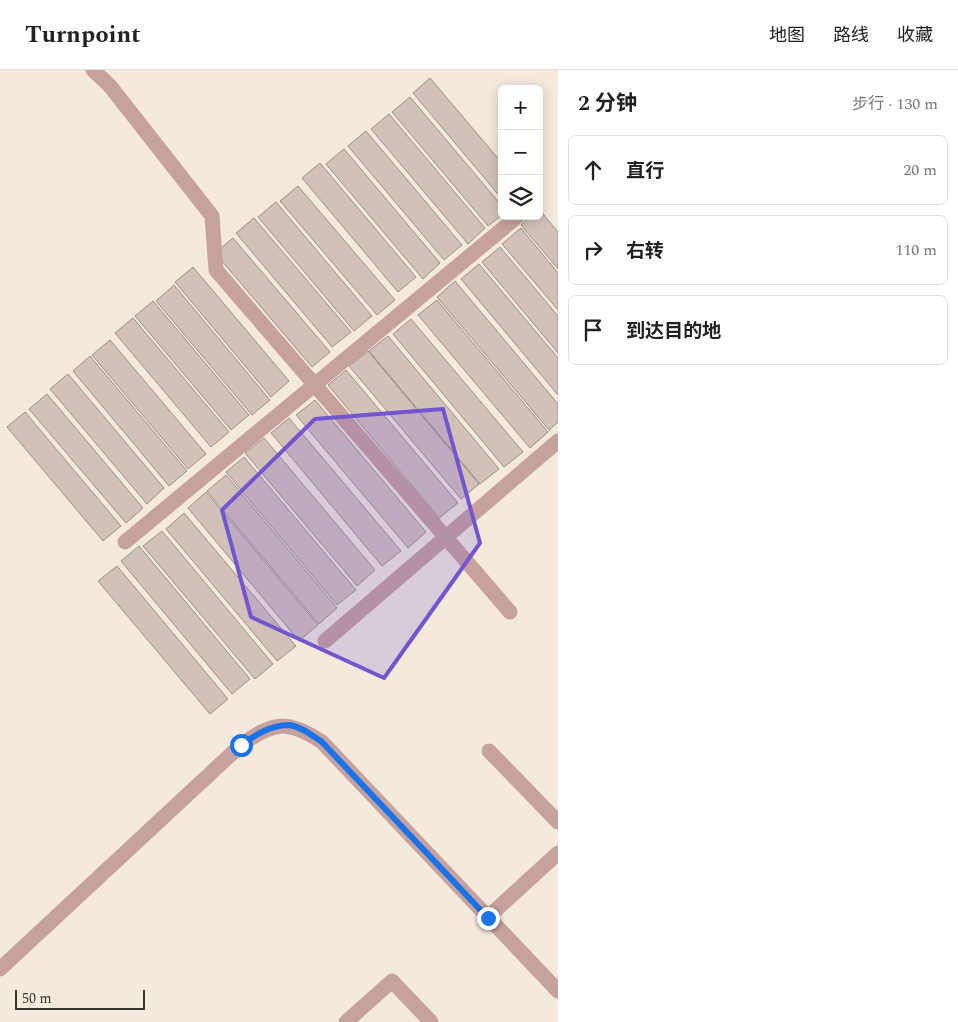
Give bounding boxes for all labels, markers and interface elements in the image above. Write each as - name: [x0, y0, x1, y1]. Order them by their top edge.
- text: Turnpoint: [25, 17, 141, 53]
- text: 地图: [769, 22, 805, 49]
- text: 路线: [833, 22, 869, 49]
- text: 收藏: [897, 22, 933, 49]
- map controls: [498, 85, 543, 220]
- button: +: [498, 85, 543, 130]
- text: 2 分钟: [578, 88, 637, 120]
- text: 步行 · 130 m: [852, 92, 938, 116]
- button: −: [498, 130, 543, 175]
- icon: ahead: [579, 156, 607, 184]
- text: 直行: [626, 157, 664, 186]
- text: 20 m: [903, 158, 937, 182]
- button: layers: [498, 175, 543, 220]
- icon: right: [579, 236, 607, 264]
- text: 右转: [626, 237, 664, 266]
- text: 110 m: [895, 238, 937, 262]
- icon: arrive: [579, 316, 607, 344]
- text: 到达目的地: [626, 317, 721, 346]
- route start: [230, 734, 253, 757]
- route end: [477, 907, 500, 930]
- scale bar: [15, 987, 145, 1010]
- text: 50 m: [22, 988, 52, 1009]

